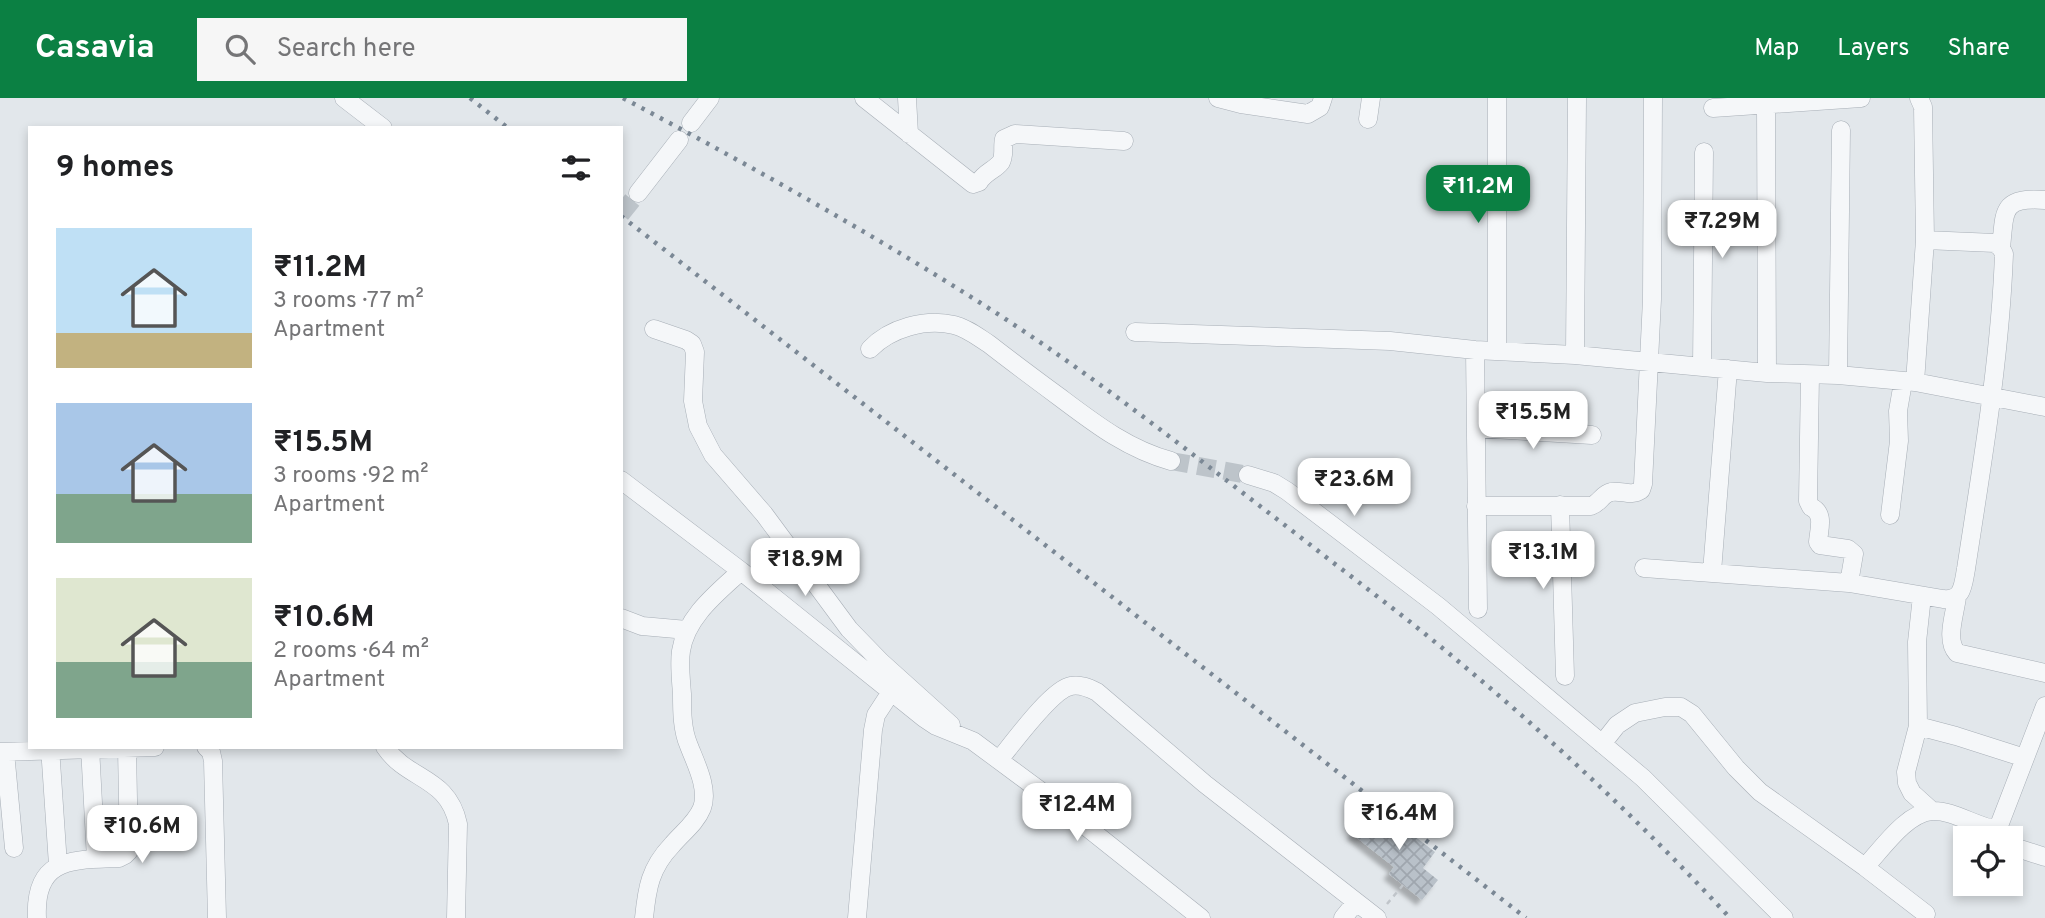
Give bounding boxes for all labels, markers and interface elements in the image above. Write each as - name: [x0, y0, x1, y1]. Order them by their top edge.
- search box: [197, 18, 687, 81]
- text: Casavia: [35, 28, 155, 70]
- icon: search: [221, 30, 259, 68]
- text: Search here: [277, 33, 416, 66]
- text: Map: [1754, 34, 1799, 64]
- text: Layers: [1837, 34, 1909, 64]
- text: Share: [1947, 34, 2010, 64]
- icon: filters: [557, 149, 595, 187]
- text: 9 homes: [56, 150, 174, 187]
- pin: ₹11.2M: [1421, 166, 1535, 225]
- text: ₹11.2M: [1442, 173, 1514, 202]
- pin: ₹7.29M: [1665, 200, 1779, 260]
- text: ₹7.29M: [1684, 208, 1760, 237]
- text: ₹11.2M: [273, 250, 367, 287]
- icon: home: [112, 256, 196, 340]
- text: 3 rooms · 77 m²: [273, 287, 424, 316]
- text: Apartment: [273, 316, 385, 345]
- pin: ₹15.5M: [1476, 392, 1590, 451]
- text: ₹15.5M: [1495, 399, 1571, 428]
- text: ₹15.5M: [273, 425, 373, 462]
- icon: home: [112, 431, 196, 515]
- pin: ₹23.6M: [1297, 458, 1411, 518]
- text: 3 rooms · 92 m²: [273, 462, 429, 491]
- text: ₹23.6M: [1314, 466, 1394, 495]
- text: Apartment: [273, 491, 385, 520]
- pin: ₹13.1M: [1486, 532, 1600, 591]
- pin: ₹18.9M: [748, 538, 862, 598]
- text: ₹13.1M: [1508, 539, 1578, 568]
- text: ₹18.9M: [767, 546, 843, 575]
- text: ₹10.6M: [273, 600, 374, 637]
- icon: home: [112, 606, 196, 690]
- text: 2 rooms · 64 m²: [273, 637, 429, 666]
- text: Apartment: [273, 666, 385, 695]
- pin: ₹12.4M: [1020, 784, 1134, 843]
- text: ₹12.4M: [1038, 791, 1116, 820]
- pin: ₹16.4M: [1342, 792, 1456, 852]
- text: ₹16.4M: [1360, 800, 1438, 829]
- pin: ₹10.6M: [85, 806, 199, 865]
- text: ₹10.6M: [103, 813, 181, 842]
- map controls: [1953, 826, 2023, 896]
- button: locate: [1953, 826, 2023, 896]

